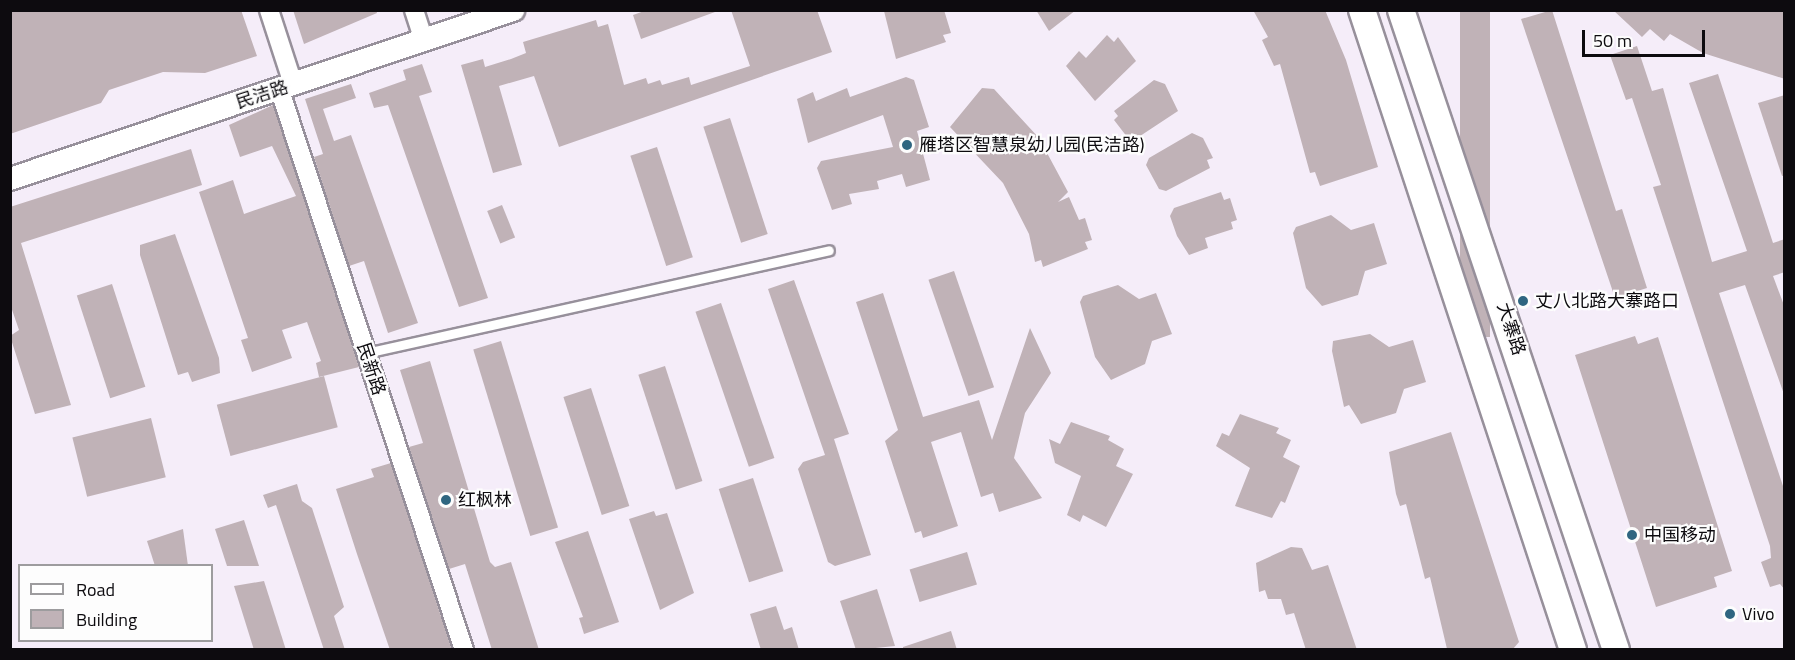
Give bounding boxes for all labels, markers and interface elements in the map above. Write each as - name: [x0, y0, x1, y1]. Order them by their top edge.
- scale bar: [1585, 18, 1708, 56]
- text: 50 m: [1593, 27, 1632, 54]
- street label: 民洁路: [233, 76, 291, 114]
- place label: 雁塔区智慧泉幼儿园(民洁路): [919, 134, 1145, 156]
- marker: 雁塔区智慧泉幼儿园(民洁路): [900, 138, 914, 152]
- place label: 丈八北路大寨路口: [1535, 290, 1679, 312]
- marker: 丈八北路大寨路口: [1516, 294, 1530, 308]
- street label: 大寨路: [1492, 300, 1530, 358]
- street label: 民新路: [352, 340, 390, 398]
- place label: 红枫林: [458, 489, 512, 511]
- marker: 红枫林: [439, 493, 453, 507]
- place label: 中国移动: [1644, 524, 1716, 546]
- marker: 中国移动: [1625, 528, 1639, 542]
- legend: [18, 564, 213, 642]
- text: Road: [76, 576, 115, 603]
- place label: Vivo: [1742, 603, 1774, 625]
- text: Building: [76, 606, 137, 633]
- marker: Vivo: [1723, 607, 1737, 621]

